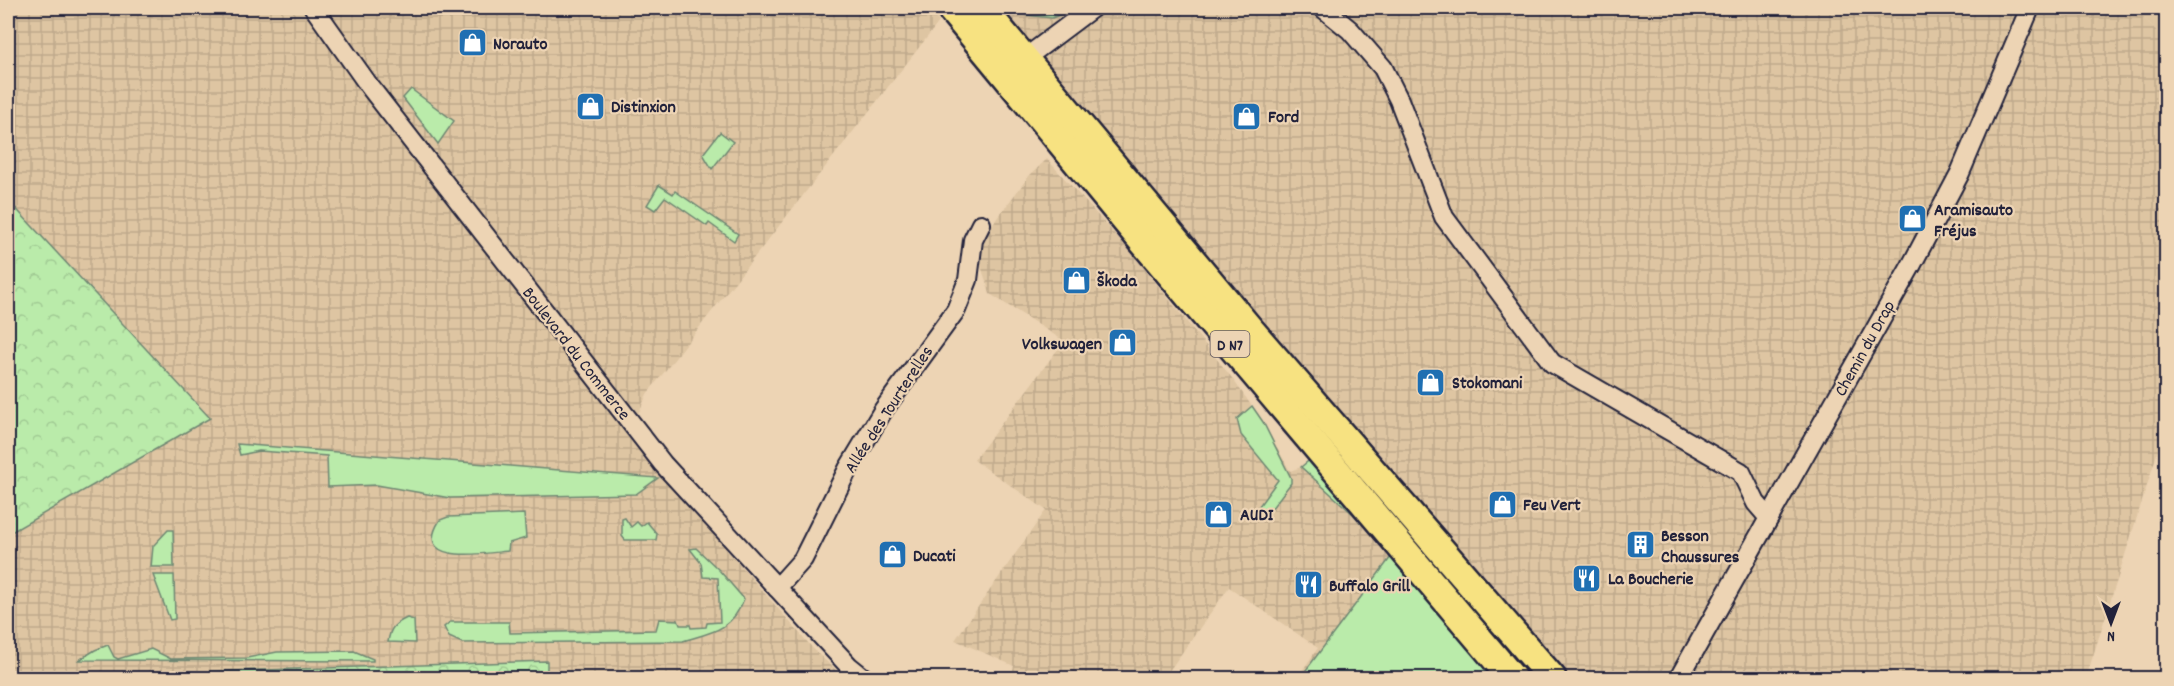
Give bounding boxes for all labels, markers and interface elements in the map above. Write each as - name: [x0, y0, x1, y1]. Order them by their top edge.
- shop icon: Norauto: [456, 27, 488, 59]
- place label: Norauto: [493, 33, 547, 58]
- shop icon: Distinxion: [574, 90, 606, 122]
- place label: Distinxion: [611, 96, 676, 121]
- shop icon: Ford: [1231, 100, 1263, 132]
- place label: Ford: [1268, 106, 1299, 131]
- place label: Aramisauto Fréjus: [1934, 199, 2013, 245]
- shop icon: Aramisauto Fréjus: [1897, 203, 1929, 235]
- shop icon: Škoda: [1060, 264, 1092, 296]
- place label: Škoda: [1097, 270, 1137, 295]
- street label: Boulevard du Commerce: [515, 282, 635, 427]
- street label: Chemin du Drap: [1830, 297, 1903, 402]
- shop icon: Volkswagen: [1107, 327, 1139, 359]
- road number: D N7: [1210, 331, 1250, 357]
- place label: Volkswagen: [1022, 333, 1102, 358]
- street label: Allée des Tourterelles: [839, 342, 941, 479]
- shop icon: Stokomani: [1415, 366, 1447, 398]
- place label: Stokomani: [1452, 372, 1523, 397]
- shop icon: Feu Vert: [1486, 488, 1518, 520]
- place label: Feu Vert: [1523, 494, 1581, 519]
- shop icon: AUDI: [1203, 498, 1235, 530]
- place label: AUDI: [1240, 504, 1274, 529]
- place label: Besson Chaussures: [1661, 525, 1740, 571]
- building icon: Besson Chaussures: [1624, 529, 1656, 561]
- shop icon: Ducati: [876, 539, 908, 571]
- place label: Ducati: [913, 545, 956, 570]
- restaurant icon: La Boucherie: [1571, 562, 1603, 594]
- place label: La Boucherie: [1608, 568, 1694, 593]
- restaurant icon: Buffalo Grill: [1292, 569, 1324, 601]
- place label: Buffalo Grill: [1329, 575, 1411, 600]
- north arrow: [2081, 593, 2141, 653]
- text: N: [2107, 624, 2115, 647]

